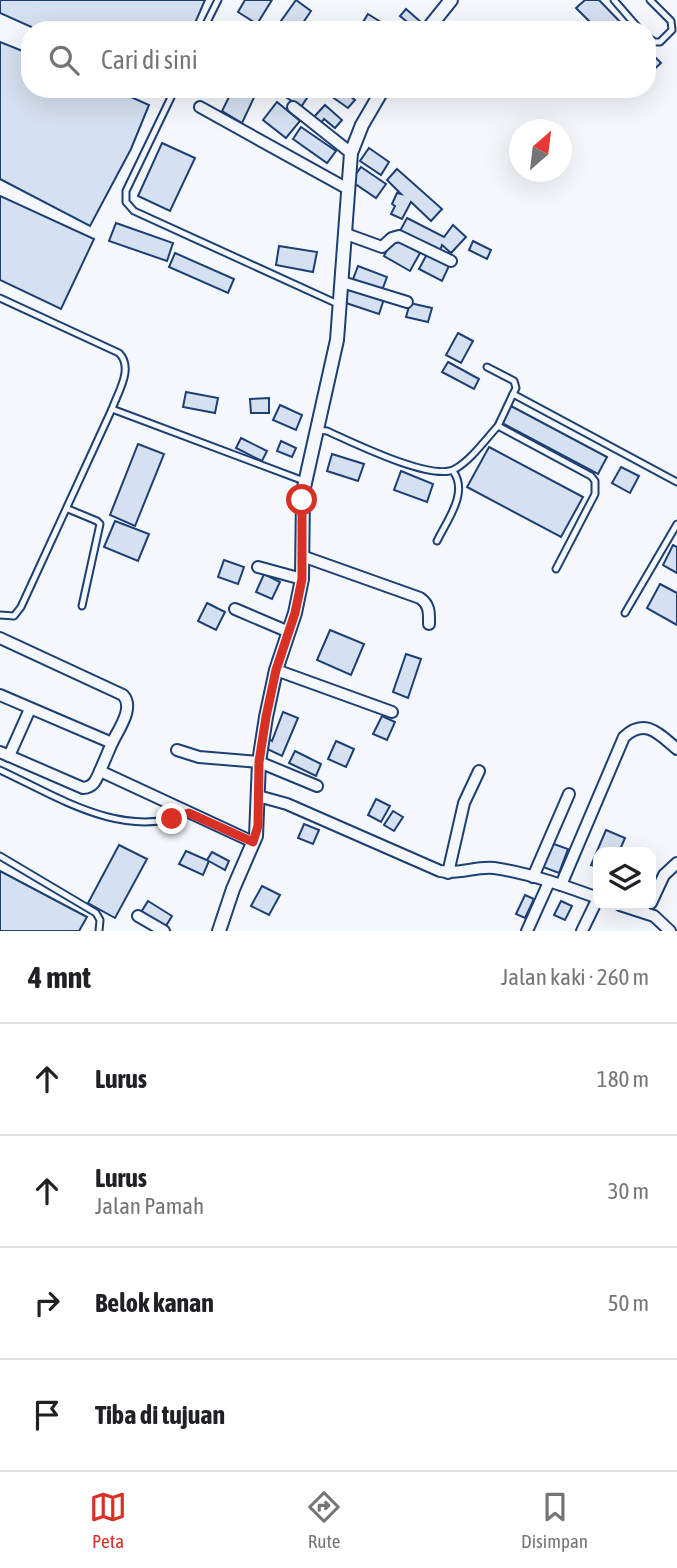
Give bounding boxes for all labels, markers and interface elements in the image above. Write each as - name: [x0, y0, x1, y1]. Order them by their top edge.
- search box: [21, 21, 656, 98]
- icon: search: [45, 41, 83, 79]
- text: Cari di sini: [101, 45, 198, 75]
- north arrow: [509, 119, 572, 182]
- route start: [286, 484, 317, 515]
- route end: [156, 803, 187, 834]
- map controls: [593, 847, 656, 910]
- button: layers: [593, 847, 656, 910]
- text: 4 mnt: [28, 960, 91, 994]
- text: Jalan kaki · 260 m: [501, 964, 649, 990]
- icon: ahead: [28, 1060, 66, 1098]
- text: Lurus: [95, 1064, 147, 1094]
- text: 180 m: [597, 1066, 649, 1092]
- text: Lurus: [95, 1163, 147, 1193]
- icon: ahead: [28, 1172, 66, 1210]
- text: 30 m: [608, 1178, 649, 1204]
- text: Jalan Pamah: [95, 1193, 204, 1219]
- icon: right: [28, 1284, 66, 1322]
- text: Belok kanan: [95, 1288, 214, 1318]
- text: 50 m: [608, 1290, 649, 1316]
- icon: arrive: [28, 1396, 66, 1434]
- text: Tiba di tujuan: [95, 1400, 225, 1430]
- tab: Peta: [89, 1488, 127, 1552]
- tab: Rute: [305, 1488, 343, 1552]
- tab: Disimpan: [521, 1488, 588, 1552]

